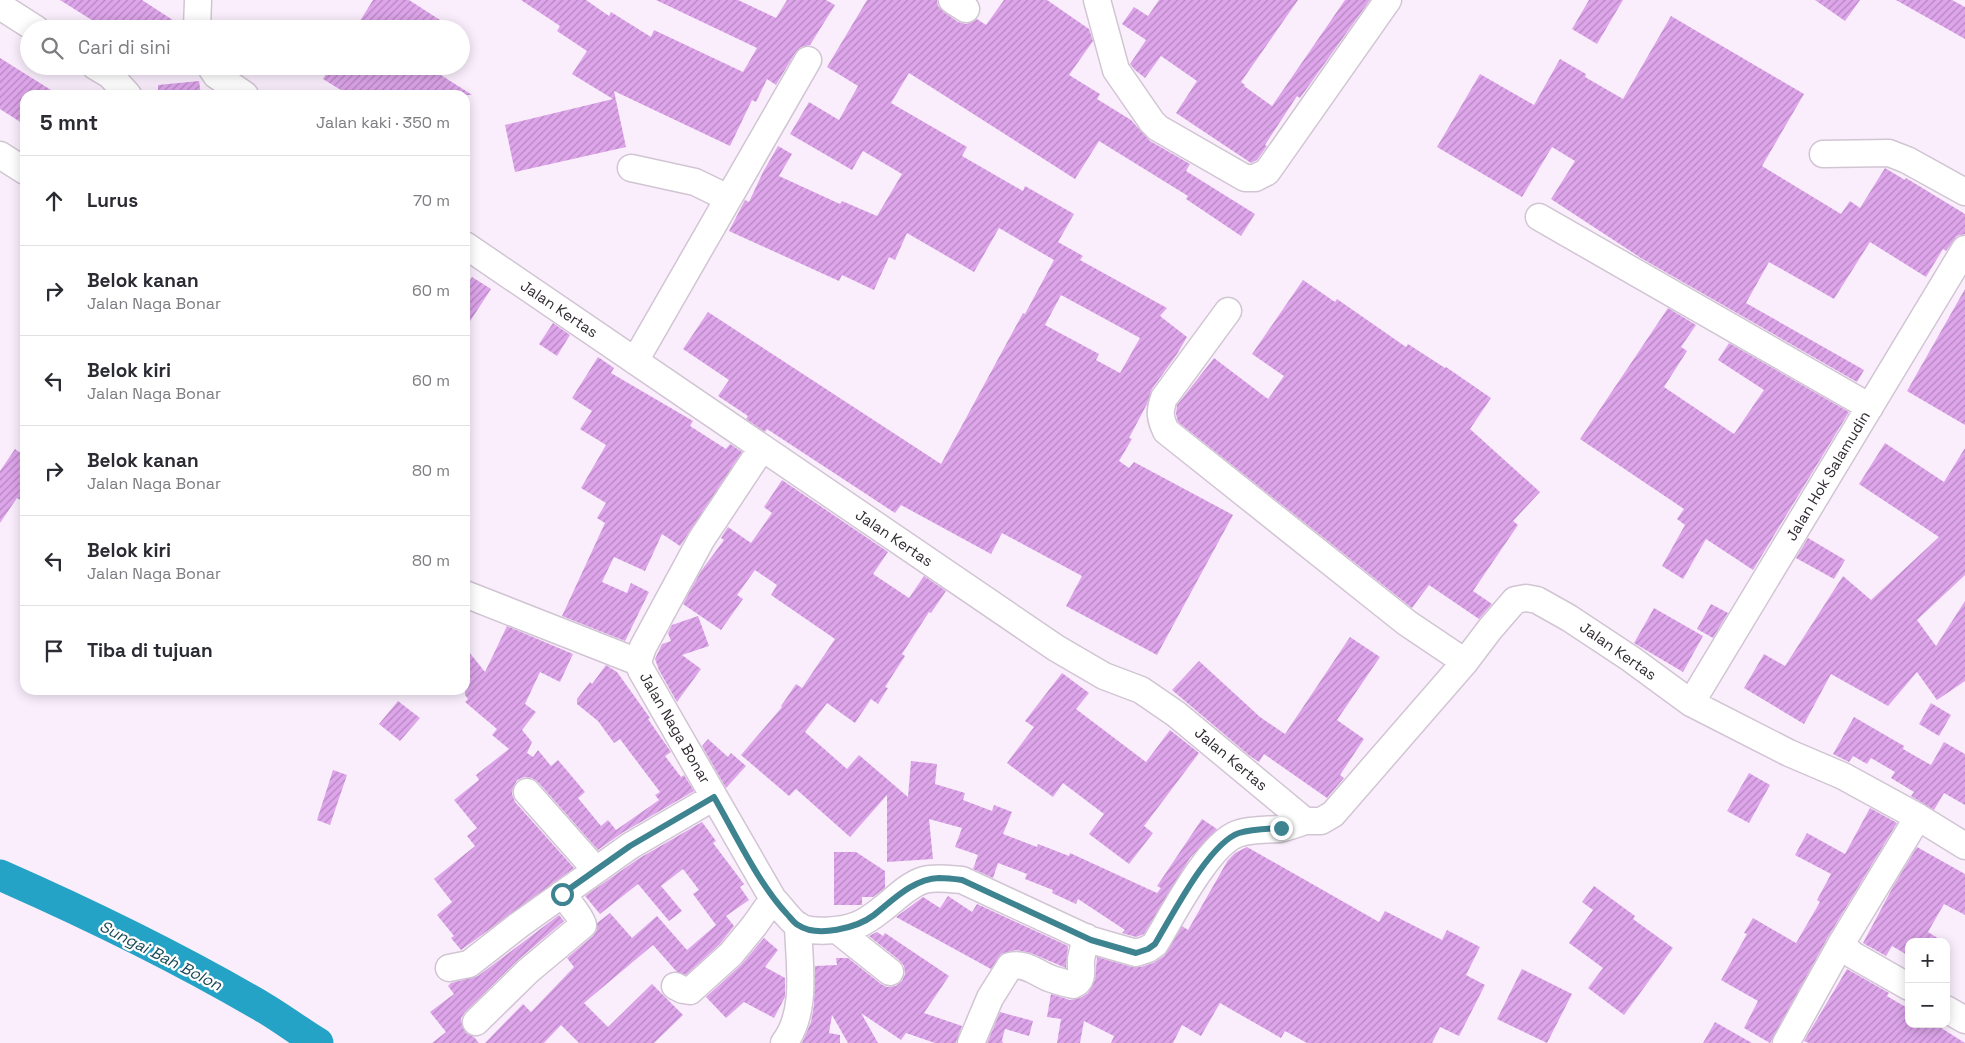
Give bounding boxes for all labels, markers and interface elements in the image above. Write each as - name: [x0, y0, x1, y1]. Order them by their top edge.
- search box: [20, 20, 470, 75]
- icon: search: [38, 34, 66, 62]
- text: Cari di sini: [78, 35, 171, 60]
- text: 5 mnt: [40, 109, 98, 136]
- text: Jalan kaki · 350 m: [316, 112, 450, 133]
- icon: ahead: [40, 187, 68, 215]
- text: Lurus: [87, 188, 138, 213]
- text: 70 m: [413, 190, 450, 211]
- text: Belok kanan: [87, 268, 199, 293]
- street label: Jalan Kertas: [517, 276, 602, 341]
- icon: right: [40, 277, 68, 305]
- text: 60 m: [412, 280, 450, 301]
- text: Jalan Naga Bonar: [87, 293, 221, 314]
- text: Belok kiri: [87, 358, 171, 383]
- icon: left: [40, 367, 68, 395]
- text: 60 m: [412, 370, 450, 391]
- text: Jalan Naga Bonar: [87, 383, 221, 404]
- street label: Jalan Hok Salamudin: [1781, 407, 1874, 544]
- text: Belok kanan: [87, 448, 199, 473]
- icon: right: [40, 457, 68, 485]
- text: 80 m: [412, 460, 450, 481]
- text: Jalan Naga Bonar: [87, 473, 221, 494]
- street label: Jalan Kertas: [852, 505, 937, 570]
- text: Belok kiri: [87, 538, 171, 563]
- icon: left: [40, 547, 68, 575]
- text: 80 m: [412, 550, 450, 571]
- text: Jalan Naga Bonar: [87, 563, 221, 584]
- street label: Jalan Kertas: [1576, 617, 1660, 684]
- icon: arrive: [40, 637, 68, 665]
- text: Tiba di tujuan: [87, 638, 213, 663]
- street label: Jalan Naga Bonar: [636, 669, 715, 787]
- street label: Jalan Kertas: [1191, 723, 1272, 795]
- route end: [1270, 817, 1293, 840]
- route start: [551, 883, 574, 906]
- water label: Sungai Bah Bolon: [96, 916, 227, 996]
- map controls: [1905, 938, 1950, 1028]
- button: +: [1905, 938, 1950, 983]
- button: −: [1905, 983, 1950, 1028]

